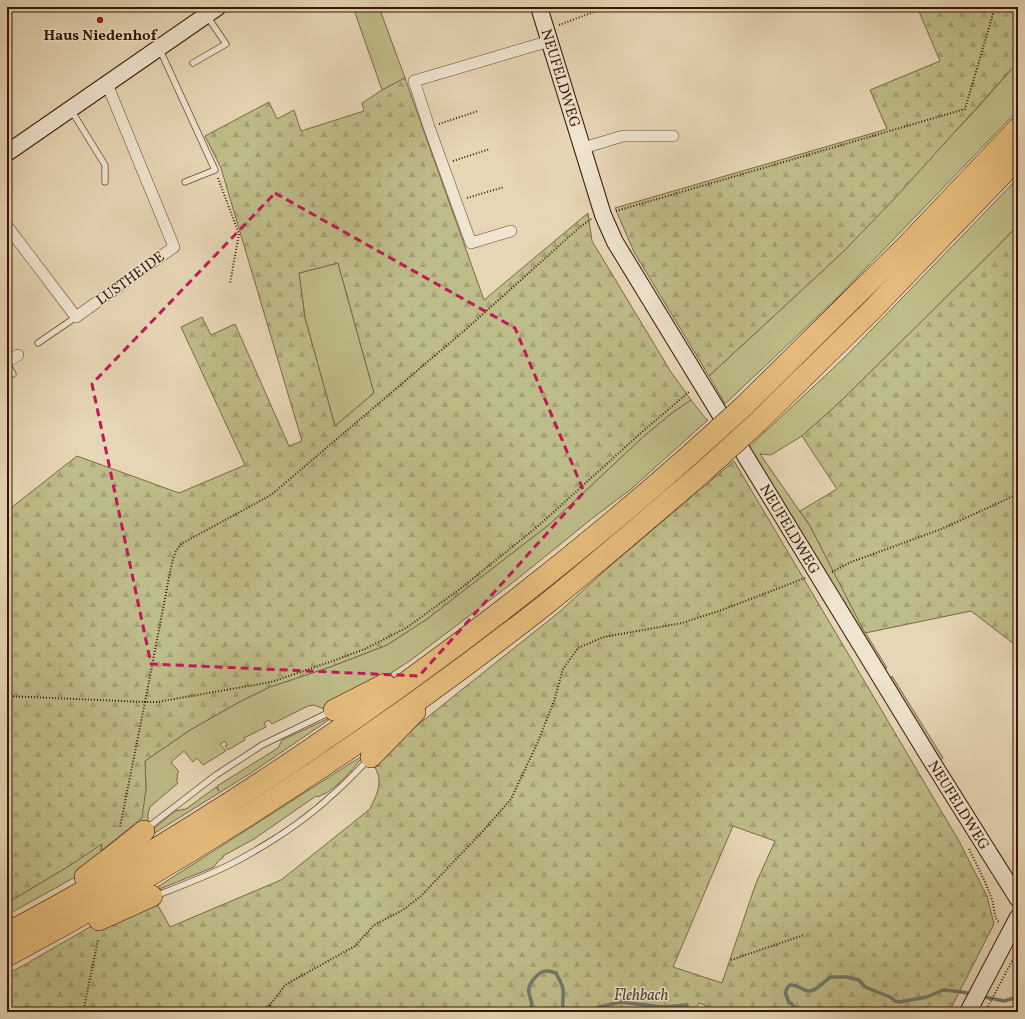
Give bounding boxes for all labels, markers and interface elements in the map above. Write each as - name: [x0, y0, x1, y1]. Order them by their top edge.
- marker: Haus Niedenhof: [95, 15, 105, 25]
- place label: Haus Niedenhof: [43, 26, 158, 47]
- street label: NEUFELDWEG: [535, 27, 585, 130]
- street label: LUSTHEIDE: [92, 247, 169, 311]
- street label: NEUFELDWEG: [753, 481, 824, 579]
- street label: NEUFELDWEG: [922, 757, 994, 855]
- water label: Flehbach: [614, 985, 668, 1007]

